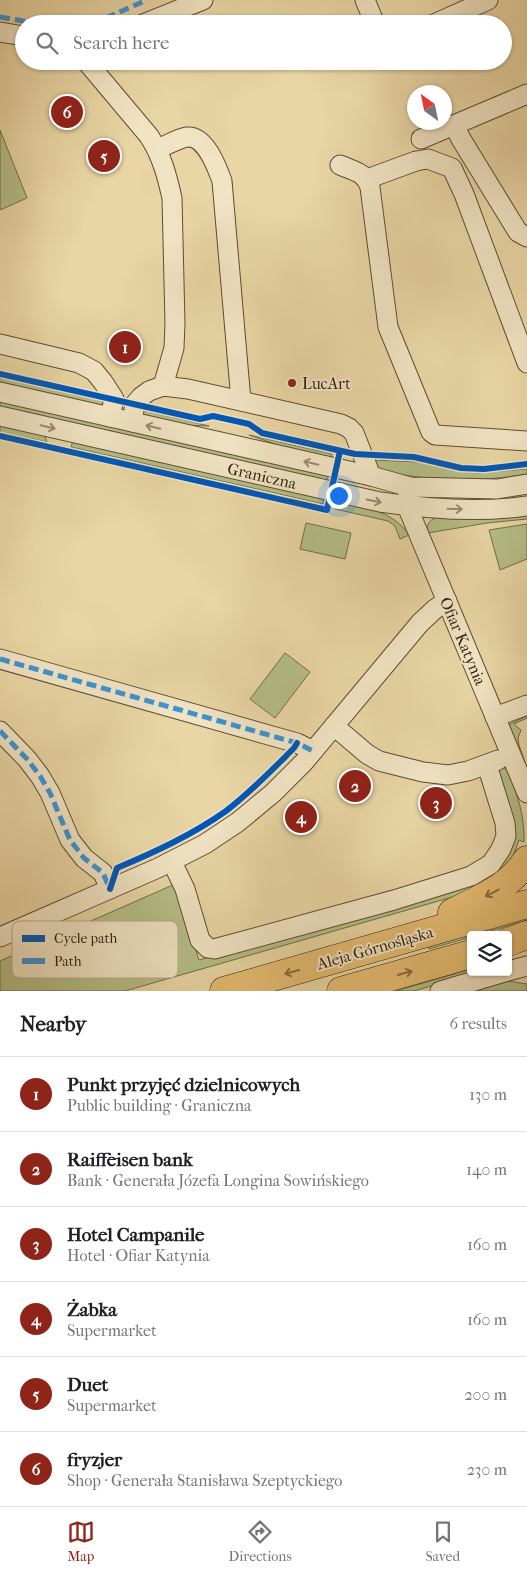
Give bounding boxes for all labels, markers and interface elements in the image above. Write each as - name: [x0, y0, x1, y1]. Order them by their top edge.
- search box: [15, 15, 512, 70]
- icon: search: [33, 29, 61, 57]
- text: Search here: [73, 32, 169, 54]
- north arrow: [407, 85, 452, 130]
- pin: 6: [51, 93, 83, 131]
- pin: 5: [88, 137, 120, 175]
- pin: 1: [109, 328, 141, 366]
- place label: LucArt: [302, 374, 351, 393]
- marker: LucArt: [286, 377, 298, 389]
- one-way arrow: [146, 422, 162, 431]
- one-way arrow: [39, 423, 55, 432]
- one-way arrow: [304, 458, 320, 467]
- street label: Graniczna: [226, 459, 299, 493]
- your location: [326, 483, 352, 509]
- one-way arrow: [365, 497, 381, 506]
- one-way arrow: [447, 504, 463, 513]
- street label: Ofiar Katynia: [436, 594, 490, 689]
- pin: 2: [339, 767, 371, 805]
- pin: 3: [420, 784, 452, 822]
- pin: 4: [285, 798, 317, 836]
- one-way arrow: [485, 889, 500, 898]
- legend: [12, 921, 178, 978]
- street label: Aleja Górnośląska: [314, 922, 436, 974]
- text: Cycle path: [54, 930, 118, 947]
- map controls: [467, 931, 512, 976]
- button: layers: [467, 931, 512, 976]
- text: Path: [54, 953, 82, 970]
- one-way arrow: [285, 967, 301, 977]
- one-way arrow: [396, 967, 412, 977]
- text: Nearby: [20, 1012, 86, 1036]
- text: 6 results: [449, 1014, 507, 1033]
- text: Punkt przyjęć dzielnicowych: [67, 1074, 300, 1096]
- text: 1: [33, 1085, 39, 1104]
- text: 130 m: [469, 1085, 507, 1104]
- text: Public building · Graniczna: [67, 1096, 251, 1115]
- text: Raiffeisen bank: [67, 1149, 193, 1171]
- text: 2: [32, 1160, 40, 1179]
- text: 140 m: [466, 1160, 507, 1179]
- text: Bank · Generała Józefa Longina Sowińskiego: [67, 1171, 369, 1190]
- text: Hotel Campanile: [67, 1224, 204, 1246]
- text: 3: [33, 1235, 39, 1254]
- text: 160 m: [467, 1235, 507, 1254]
- text: Hotel · Ofiar Katynia: [67, 1246, 210, 1265]
- text: Żabka: [67, 1299, 117, 1321]
- text: 4: [31, 1310, 41, 1329]
- text: 160 m: [467, 1310, 507, 1329]
- text: Supermarket: [67, 1321, 157, 1340]
- text: Duet: [67, 1374, 108, 1396]
- text: 5: [33, 1385, 39, 1404]
- text: 200 m: [464, 1385, 507, 1404]
- text: Supermarket: [67, 1396, 157, 1415]
- text: fryzjer: [67, 1449, 122, 1471]
- text: 6: [32, 1460, 40, 1479]
- text: 230 m: [467, 1460, 507, 1479]
- text: Shop · Generała Stanisława Szeptyckiego: [67, 1471, 342, 1490]
- tab: Map: [67, 1518, 95, 1565]
- tab: Directions: [229, 1518, 292, 1565]
- tab: Saved: [425, 1518, 460, 1565]

